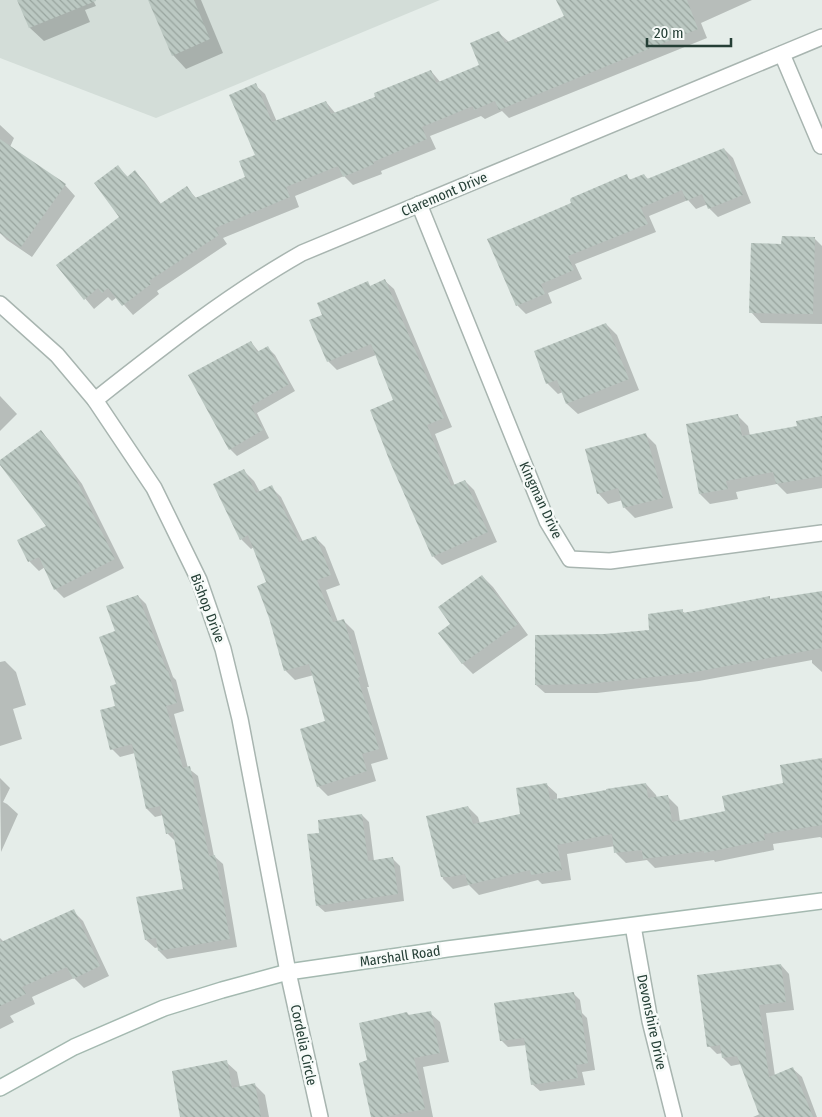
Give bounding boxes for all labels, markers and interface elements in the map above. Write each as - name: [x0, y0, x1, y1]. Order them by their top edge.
- scale bar: [647, 15, 731, 47]
- text: 20 m: [654, 24, 684, 42]
- street label: Claremont Drive: [399, 169, 490, 220]
- street label: Kingman Drive: [515, 459, 566, 541]
- street label: Bishop Drive: [187, 571, 228, 645]
- street label: Marshall Road: [359, 942, 442, 971]
- street label: Devonshire Drive: [633, 973, 670, 1071]
- street label: Cordelia Circle: [287, 1003, 320, 1087]

